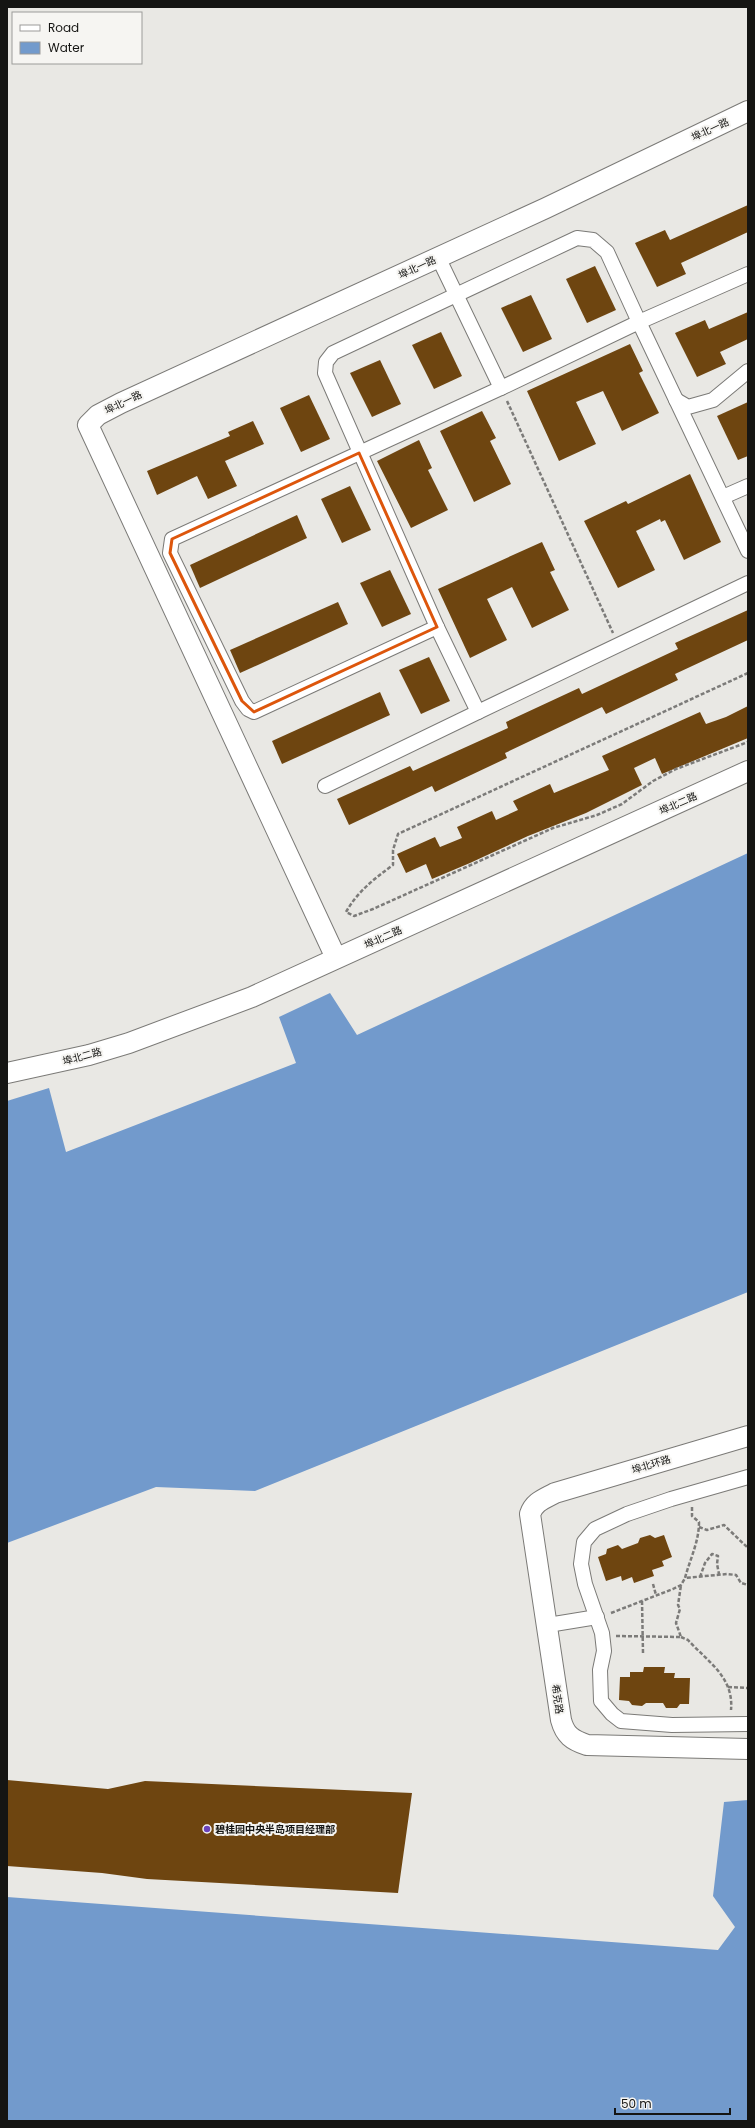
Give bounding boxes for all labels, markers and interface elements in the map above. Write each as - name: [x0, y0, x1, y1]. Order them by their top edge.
- legend: [12, 12, 142, 64]
- text: Road: [48, 19, 79, 36]
- text: Water: [48, 39, 85, 56]
- street label: 埠北一路: [689, 114, 732, 145]
- street label: 埠北一路: [396, 252, 439, 283]
- street label: 埠北一路: [102, 387, 144, 418]
- street label: 埠北二路: [657, 788, 700, 818]
- street label: 埠北二路: [362, 922, 405, 952]
- street label: 埠北二路: [61, 1044, 103, 1069]
- street label: 埠北环路: [630, 1451, 672, 1477]
- street label: 希克路: [548, 1683, 567, 1715]
- place label: 碧桂园中央半岛项目经理部: [215, 1822, 335, 1837]
- marker: 碧桂园中央半岛项目经理部: [202, 1824, 212, 1834]
- scale bar: [615, 2090, 730, 2116]
- text: 50 m: [621, 2095, 652, 2112]

